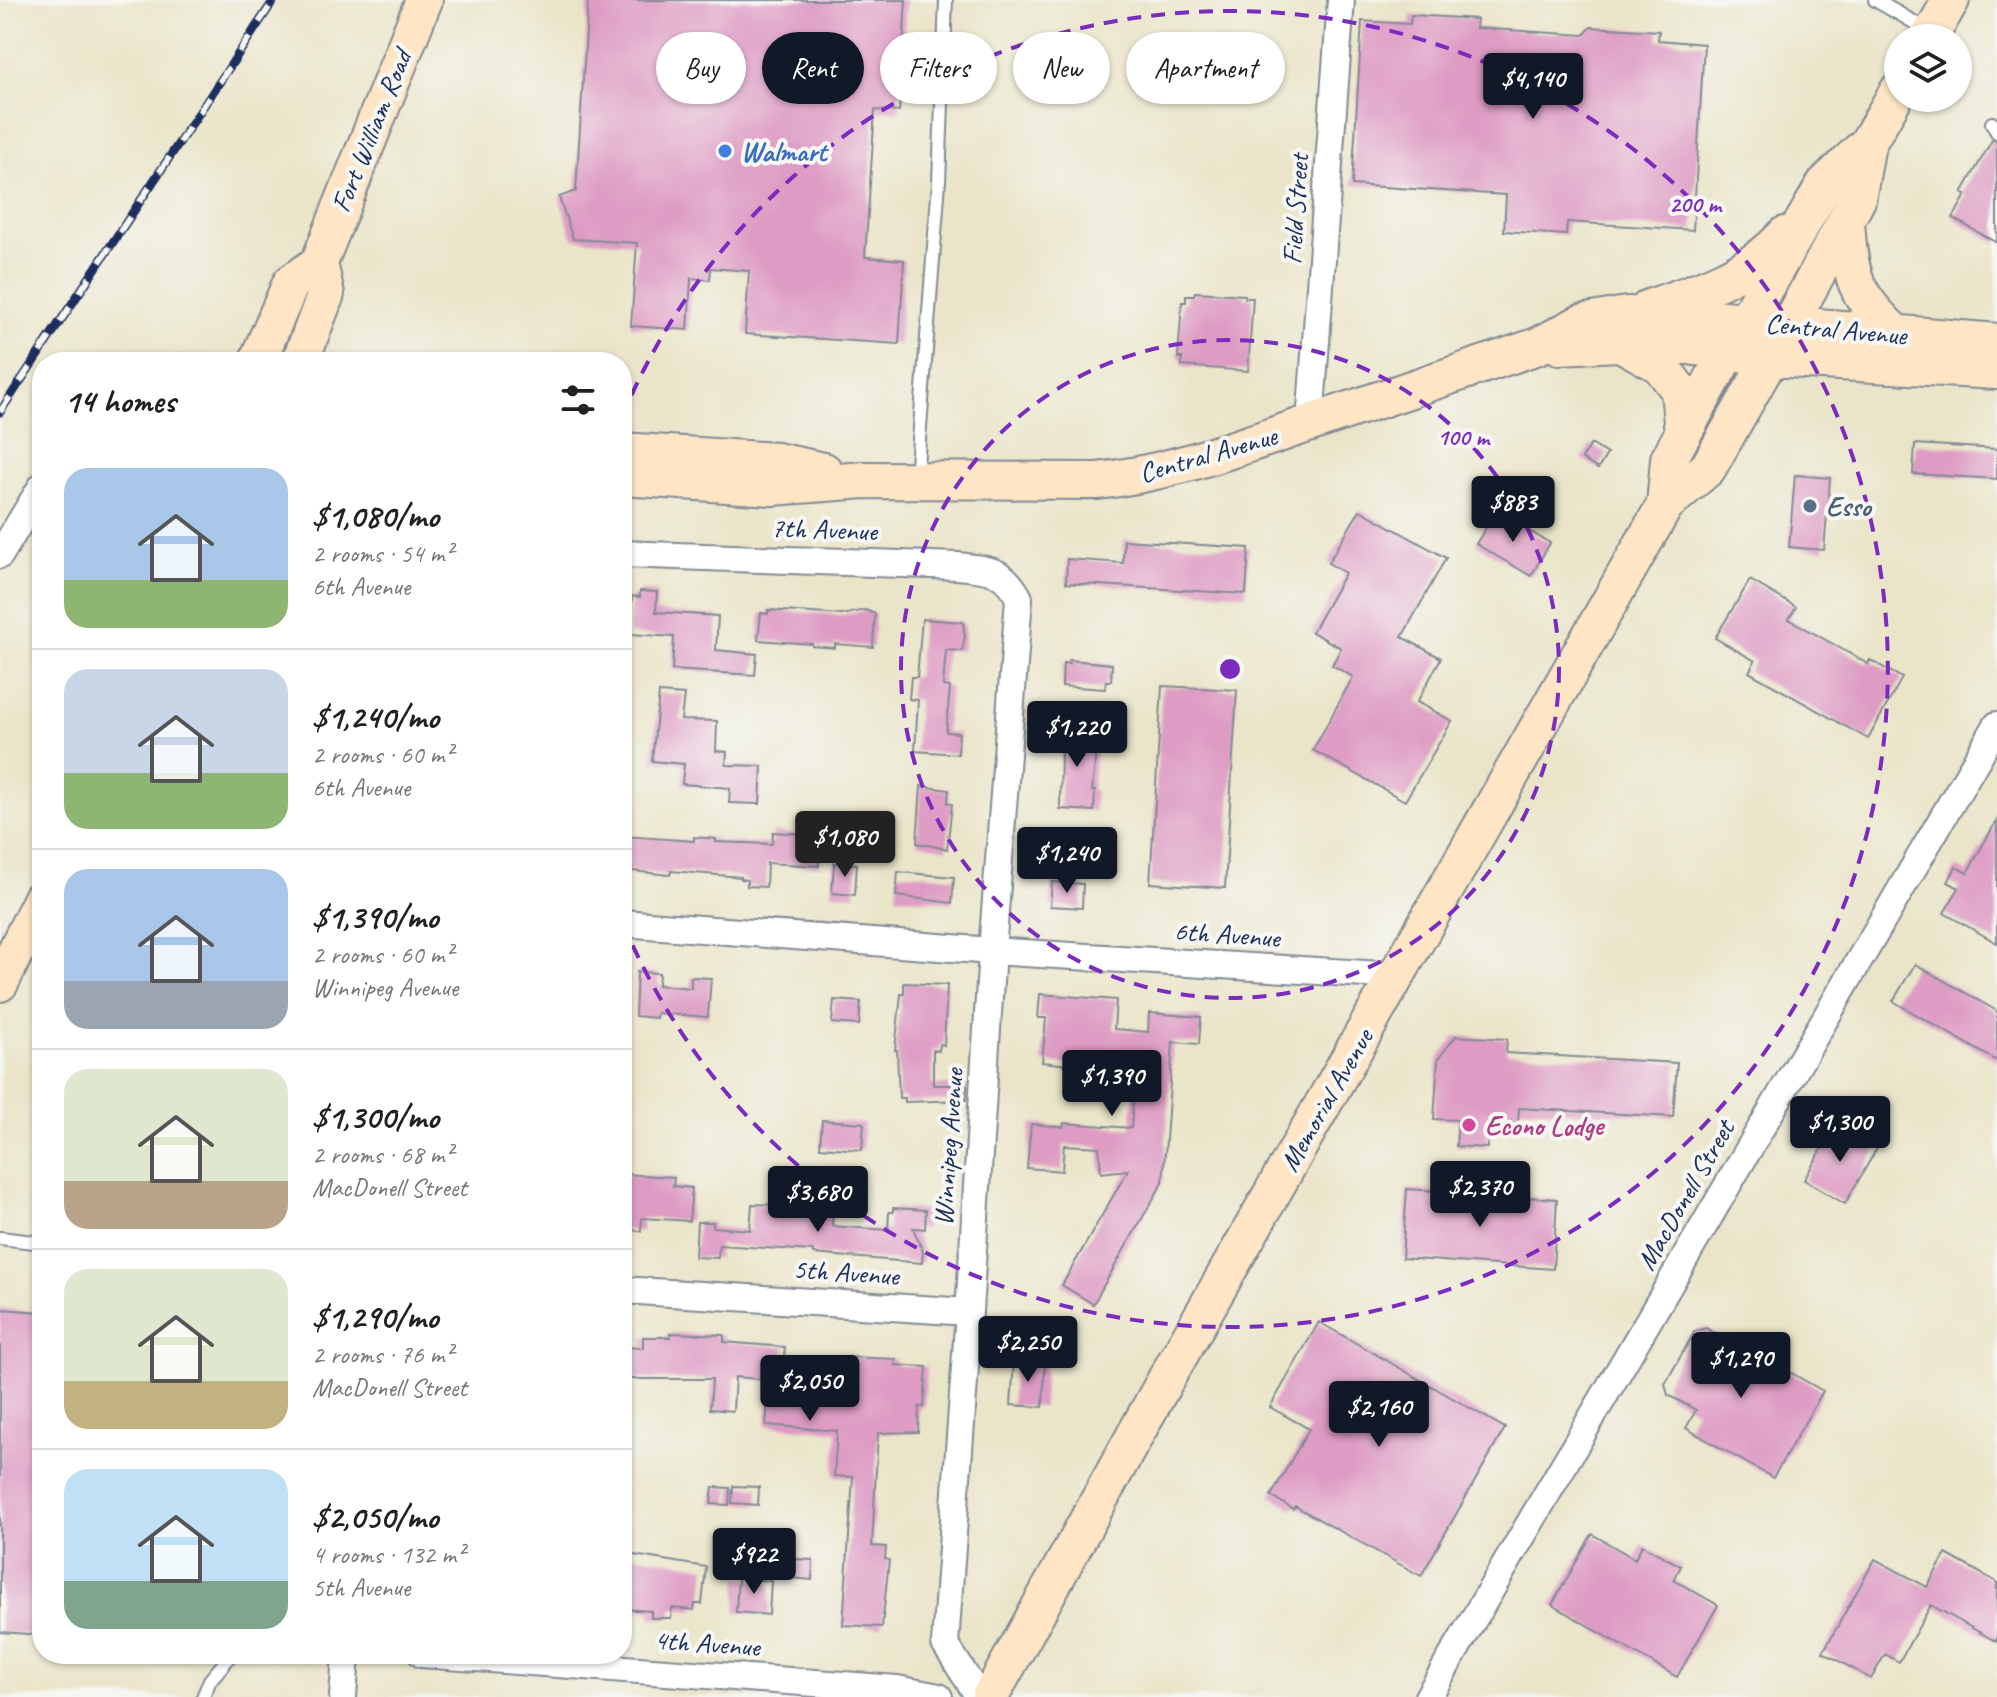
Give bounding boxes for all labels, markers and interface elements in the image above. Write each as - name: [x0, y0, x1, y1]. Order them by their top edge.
- map controls: [1884, 24, 1972, 112]
- button: layers: [1884, 24, 1972, 112]
- chip: Buy: [656, 32, 746, 104]
- chip: Rent: [762, 32, 864, 104]
- chip: Filters: [880, 32, 997, 104]
- chip: New: [1013, 32, 1110, 104]
- chip: Apartment: [1126, 32, 1285, 104]
- street label: Fort William Road: [323, 41, 421, 217]
- pin: $4,140: [1468, 53, 1598, 121]
- text: $4,140: [1501, 62, 1565, 95]
- place label: Walmart: [741, 134, 829, 169]
- marker: Walmart: [716, 142, 734, 160]
- street label: Field Street: [1274, 150, 1316, 265]
- text: 200 m: [1669, 189, 1723, 219]
- street label: Central Avenue: [1764, 305, 1910, 353]
- icon: filters: [556, 378, 600, 422]
- text: 14 homes: [64, 379, 175, 422]
- street label: Central Avenue: [1135, 417, 1283, 490]
- text: 100 m: [1437, 422, 1491, 452]
- pin: $883: [1466, 476, 1560, 544]
- text: $883: [1490, 485, 1536, 518]
- place label: Esso: [1826, 489, 1873, 524]
- text: $1,080/mo: [312, 494, 439, 537]
- marker: Esso: [1801, 497, 1819, 515]
- icon: home: [128, 500, 224, 596]
- street label: 7th Avenue: [770, 510, 879, 548]
- text: 2 rooms · 54 m²: [312, 537, 453, 570]
- text: 6th Avenue: [312, 570, 410, 603]
- centre of rings: [1216, 655, 1244, 683]
- text: $1,240/mo: [312, 695, 439, 738]
- icon: home: [128, 701, 224, 797]
- pin: $1,220: [1012, 701, 1142, 769]
- text: $1,220: [1045, 710, 1109, 743]
- text: 2 rooms · 60 m²: [312, 738, 453, 771]
- text: 6th Avenue: [312, 771, 410, 804]
- pin: $1,080: [780, 811, 910, 879]
- text: $1,080: [813, 820, 877, 853]
- pin: $1,240: [1002, 827, 1132, 895]
- text: $1,240: [1035, 836, 1099, 869]
- text: $1,390/mo: [312, 895, 438, 938]
- icon: home: [128, 901, 224, 997]
- street label: 6th Avenue: [1173, 913, 1283, 955]
- text: 2 rooms · 60 m²: [312, 938, 453, 971]
- text: Winnipeg Avenue: [312, 971, 458, 1004]
- street label: Memorial Avenue: [1271, 1021, 1382, 1177]
- pin: $1,390: [1047, 1050, 1177, 1118]
- text: $1,390: [1080, 1059, 1144, 1092]
- street label: Winnipeg Avenue: [925, 1065, 971, 1227]
- text: $1,300/mo: [312, 1095, 439, 1138]
- pin: $1,300: [1775, 1096, 1905, 1164]
- icon: home: [128, 1101, 224, 1197]
- text: $1,300: [1808, 1105, 1872, 1138]
- place label: Econo Lodge: [1485, 1108, 1606, 1143]
- street label: MacDonell Street: [1628, 1112, 1743, 1276]
- marker: Econo Lodge: [1460, 1116, 1478, 1134]
- text: 2 rooms · 68 m²: [312, 1138, 453, 1171]
- pin: $2,370: [1415, 1161, 1545, 1229]
- pin: $3,680: [753, 1166, 883, 1234]
- text: $2,370: [1448, 1170, 1512, 1203]
- text: MacDonell Street: [312, 1171, 467, 1204]
- text: $3,680: [786, 1175, 850, 1208]
- street label: 5th Avenue: [792, 1251, 902, 1293]
- text: $1,290/mo: [312, 1295, 438, 1338]
- icon: home: [128, 1301, 224, 1397]
- pin: $2,250: [963, 1316, 1093, 1384]
- text: $2,250: [996, 1325, 1060, 1358]
- pin: $1,290: [1676, 1332, 1806, 1400]
- text: 2 rooms · 76 m²: [312, 1338, 453, 1371]
- text: $1,290: [1709, 1341, 1773, 1374]
- pin: $2,050: [745, 1355, 875, 1423]
- text: $2,050: [778, 1364, 842, 1397]
- text: MacDonell Street: [312, 1371, 467, 1404]
- pin: $2,160: [1314, 1381, 1444, 1449]
- text: $2,160: [1347, 1390, 1411, 1423]
- text: $2,050/mo: [312, 1495, 438, 1538]
- icon: home: [128, 1501, 224, 1597]
- pin: $922: [707, 1528, 801, 1596]
- text: $922: [731, 1537, 777, 1570]
- text: 4 rooms · 132 m²: [312, 1538, 464, 1571]
- text: 5th Avenue: [312, 1571, 410, 1604]
- street label: 4th Avenue: [653, 1622, 763, 1664]

